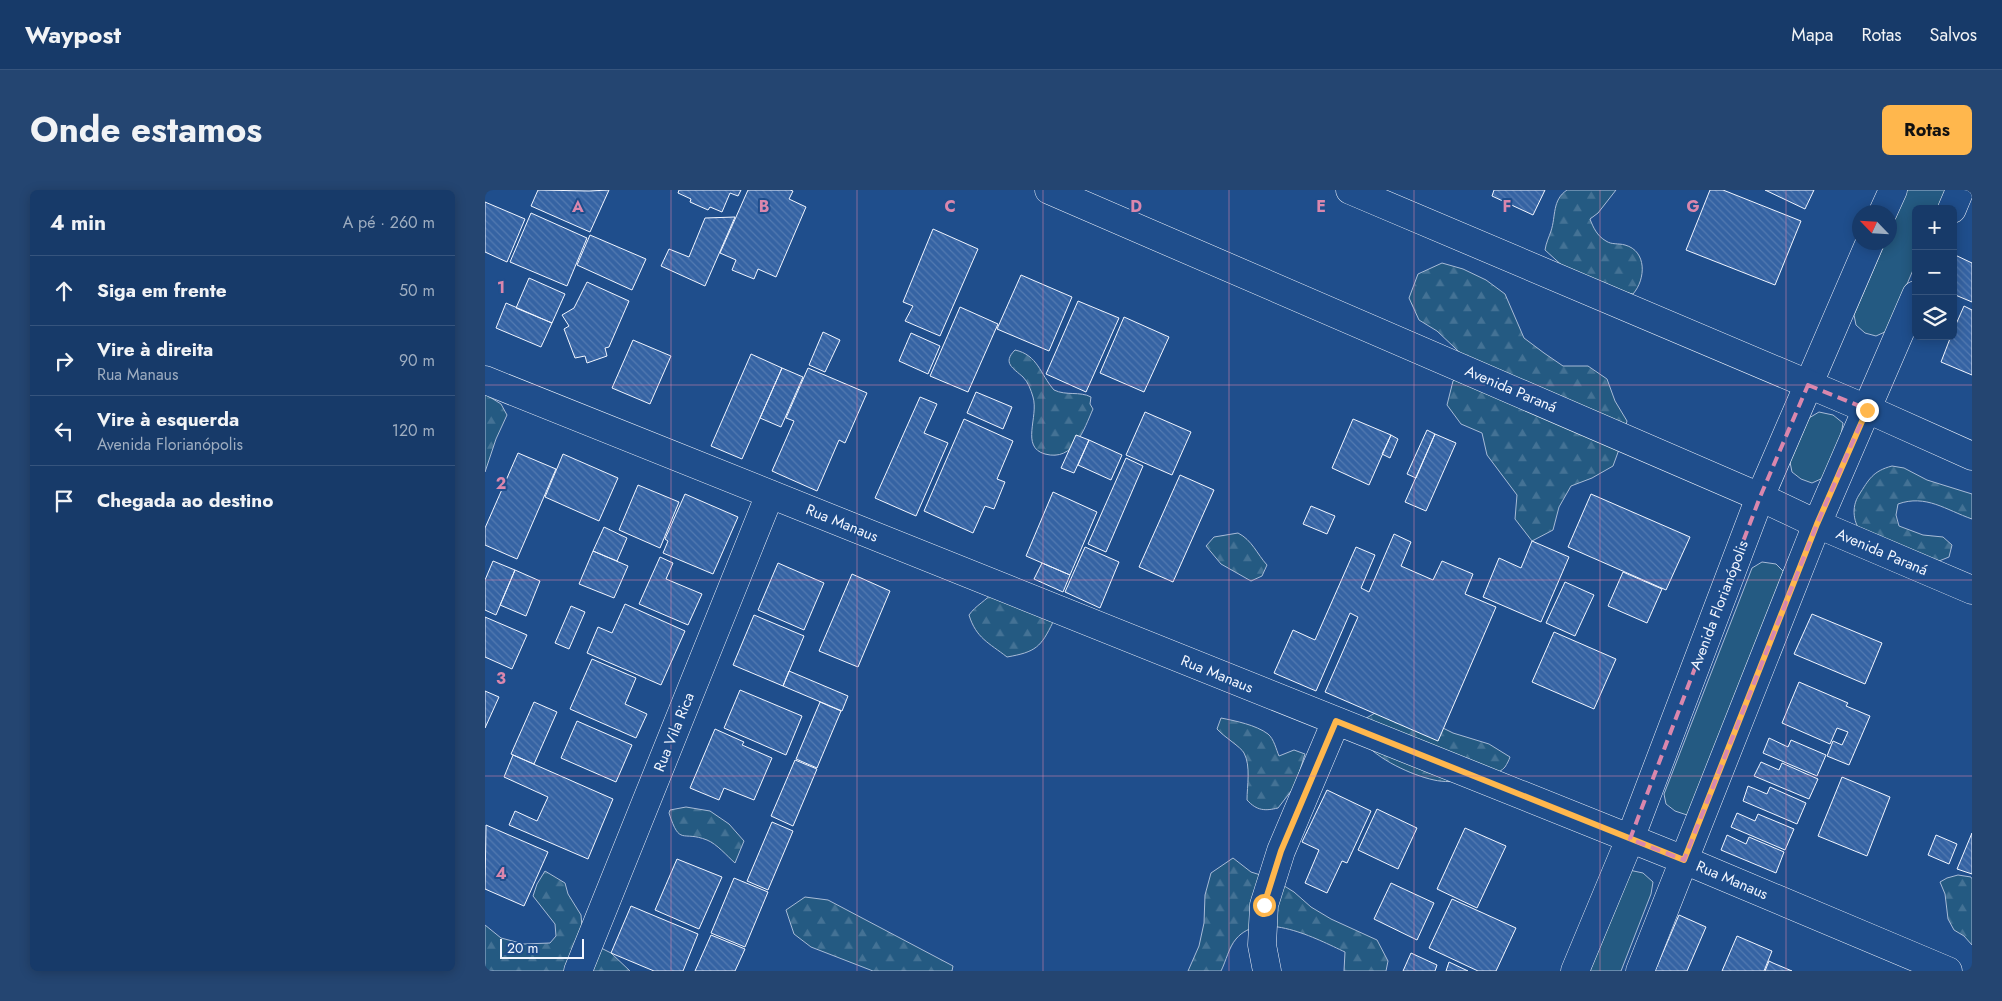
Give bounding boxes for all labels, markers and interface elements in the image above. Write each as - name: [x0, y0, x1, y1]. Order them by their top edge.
- text: Waypost: [25, 17, 121, 52]
- text: Mapa: [1791, 22, 1833, 48]
- text: Rotas: [1861, 22, 1902, 48]
- text: Salvos: [1930, 22, 1977, 48]
- text: Onde estamos: [30, 105, 262, 155]
- button: Rotas: [1882, 105, 1972, 155]
- text: A: [571, 195, 584, 218]
- text: B: [759, 195, 769, 218]
- text: C: [944, 195, 956, 218]
- text: D: [1130, 195, 1142, 218]
- text: E: [1316, 195, 1326, 218]
- text: F: [1503, 195, 1511, 218]
- text: G: [1686, 195, 1700, 218]
- north arrow: [1852, 205, 1897, 250]
- map controls: [1912, 205, 1957, 340]
- button: +: [1912, 205, 1957, 250]
- text: 4 min: [50, 208, 106, 238]
- text: A pé · 260 m: [343, 211, 435, 234]
- button: −: [1912, 250, 1957, 295]
- text: 1: [497, 276, 505, 299]
- icon: ahead: [50, 277, 78, 305]
- text: Siga em frente: [97, 277, 227, 304]
- text: 50 m: [399, 279, 435, 302]
- button: layers: [1912, 295, 1957, 340]
- text: Vire à direita: [97, 336, 213, 363]
- icon: right: [50, 347, 78, 375]
- text: 90 m: [399, 349, 435, 372]
- street label: Avenida Paraná: [1462, 360, 1560, 418]
- text: Rua Manaus: [97, 363, 178, 386]
- route end: [1856, 399, 1879, 422]
- text: Vire à esquerda: [97, 406, 239, 433]
- icon: left: [50, 417, 78, 445]
- text: 120 m: [392, 419, 435, 442]
- text: Avenida Florianópolis: [97, 433, 243, 456]
- text: 2: [496, 472, 506, 495]
- icon: arrive: [50, 487, 78, 515]
- text: Chegada ao destino: [97, 487, 273, 514]
- street label: Rua Manaus: [802, 498, 882, 548]
- street label: Avenida Paraná: [1833, 523, 1931, 581]
- street label: Avenida Florianópolis: [1684, 537, 1754, 673]
- street label: Rua Manaus: [1177, 649, 1257, 699]
- text: 3: [496, 667, 506, 690]
- street label: Rua Vila Rica: [648, 689, 700, 775]
- street label: Rua Manaus: [1693, 855, 1771, 905]
- text: 4: [495, 862, 507, 885]
- route start: [1253, 894, 1276, 917]
- scale bar: [500, 936, 584, 959]
- text: 20 m: [507, 938, 539, 958]

